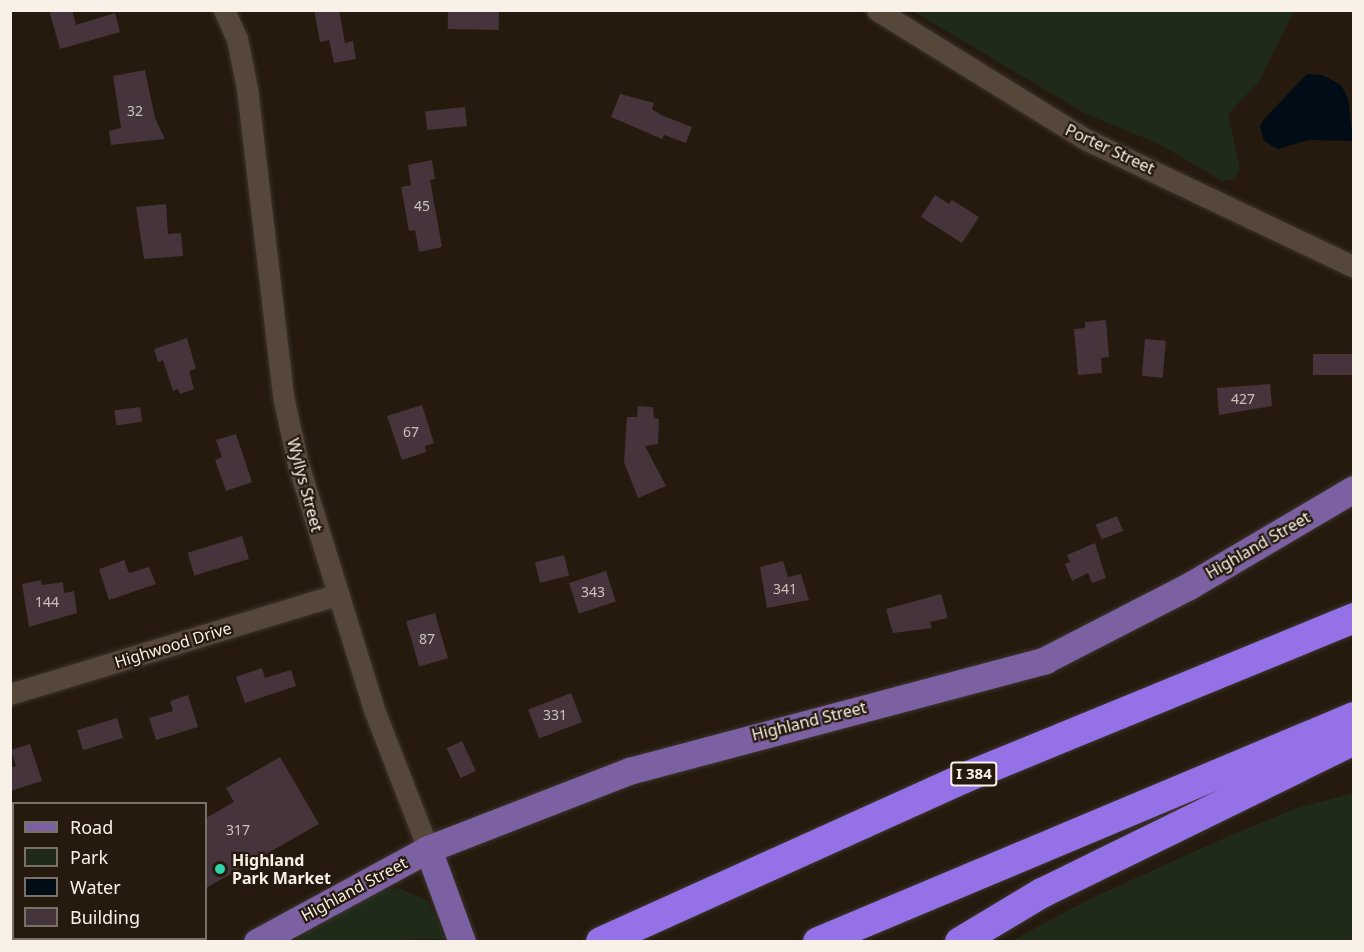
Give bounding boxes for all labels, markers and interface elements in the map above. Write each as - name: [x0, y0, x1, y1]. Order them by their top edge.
- house number: 32: [127, 103, 143, 119]
- street label: Porter Street: [1062, 120, 1158, 178]
- house number: 45: [414, 198, 430, 214]
- house number: 427: [1231, 391, 1255, 407]
- house number: 67: [403, 424, 419, 440]
- street label: Wyllys Street: [283, 436, 327, 534]
- street label: Highland Street: [1202, 507, 1314, 583]
- house number: 341: [773, 581, 797, 597]
- house number: 343: [581, 584, 605, 600]
- house number: 144: [35, 594, 59, 610]
- street label: Highwood Drive: [112, 618, 234, 672]
- house number: 87: [419, 631, 435, 647]
- street label: Highland Street: [750, 697, 868, 745]
- house number: 331: [543, 707, 567, 723]
- road number: I 384: [950, 762, 998, 786]
- legend: [12, 802, 207, 940]
- text: Road: [70, 815, 113, 839]
- house number: 317: [226, 822, 250, 838]
- text: Park: [70, 845, 108, 869]
- place label: Highland Park Market: [232, 850, 331, 888]
- street label: Highland Street: [298, 853, 410, 925]
- marker: Highland Park Market: [213, 862, 227, 876]
- text: Water: [70, 875, 121, 899]
- text: Building: [70, 905, 140, 929]

